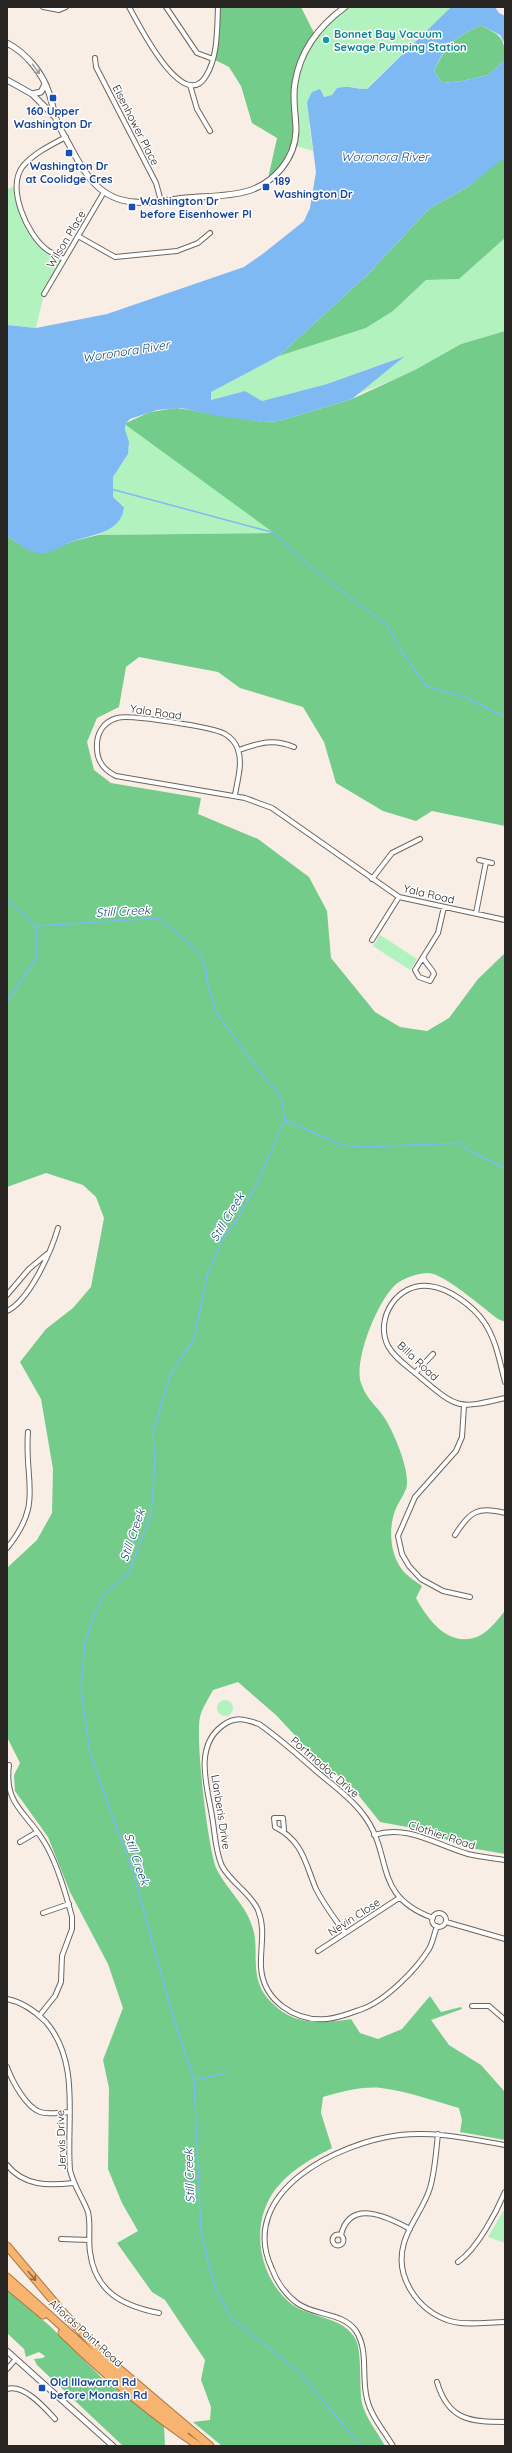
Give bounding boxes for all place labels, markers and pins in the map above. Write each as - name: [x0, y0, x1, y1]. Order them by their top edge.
- place label: Bonnet Bay Vacuum Sewage Pumping Station: [334, 27, 467, 54]
- marker: Bonnet Bay Vacuum Sewage Pumping Station: [321, 35, 331, 45]
- marker: 160 Upper Washington Dr: [48, 93, 58, 103]
- place label: 160 Upper Washington Dr: [14, 104, 93, 131]
- marker: Washington Dr at Coolidge Cres: [64, 148, 74, 158]
- place label: Washington Dr at Coolidge Cres: [25, 159, 113, 186]
- place label: 189 Washington Dr: [274, 174, 353, 201]
- marker: 189 Washington Dr: [261, 182, 271, 192]
- place label: Washington Dr before Eisenhower Pl: [140, 194, 252, 221]
- marker: Washington Dr before Eisenhower Pl: [127, 202, 137, 212]
- place label: Old Illawarra Rd before Monash Rd: [50, 2375, 148, 2402]
- marker: Old Illawarra Rd before Monash Rd: [37, 2383, 47, 2393]

